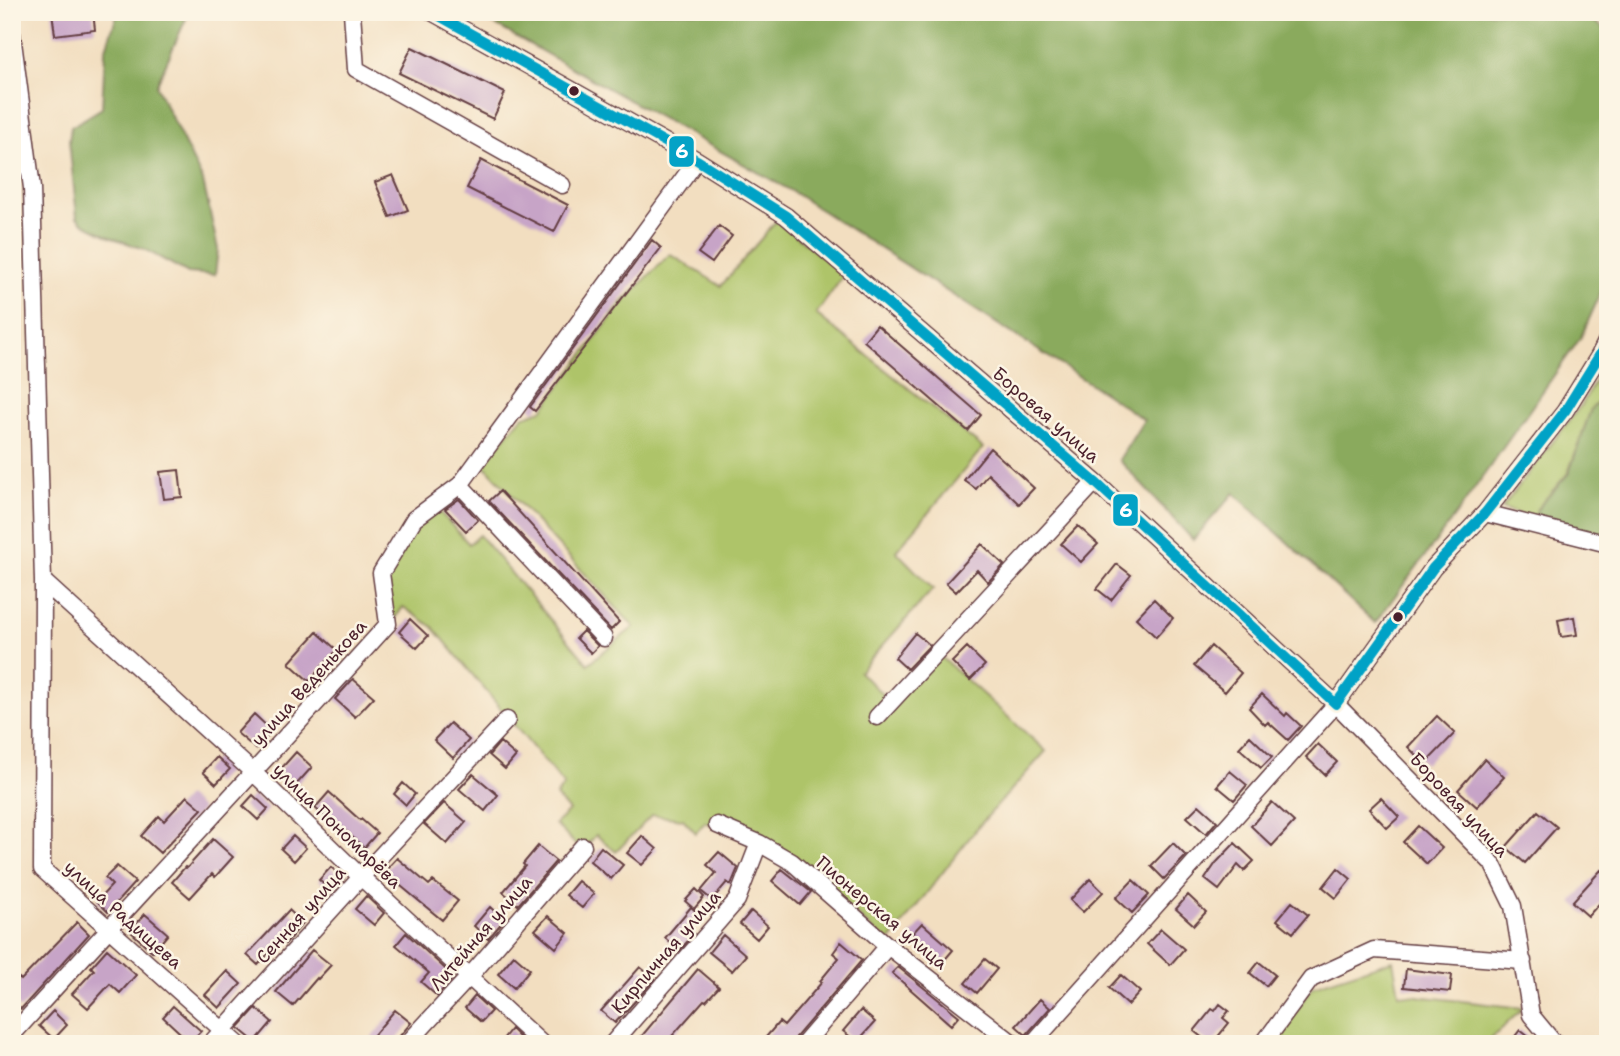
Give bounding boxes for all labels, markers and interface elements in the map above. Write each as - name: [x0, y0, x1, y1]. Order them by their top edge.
- unlabelled marker: [567, 84, 581, 98]
- line badge: 6: [668, 135, 695, 168]
- text: 6: [675, 139, 689, 164]
- street label: Боровая улица: [987, 362, 1105, 468]
- line badge: 6: [1112, 493, 1139, 527]
- text: 6: [1119, 498, 1133, 523]
- unlabelled marker: [1391, 610, 1405, 624]
- street label: улица Веденькова: [246, 615, 372, 751]
- street label: Боровая улица: [1404, 748, 1514, 862]
- street label: улица Пономарёва: [267, 758, 407, 894]
- street label: Пионерская улица: [811, 851, 953, 975]
- street label: улица Радищева: [59, 855, 187, 975]
- street label: Сенная улица: [251, 861, 351, 969]
- street label: Литейная улица: [424, 870, 538, 996]
- street label: Кирпичная улица: [606, 885, 726, 1019]

